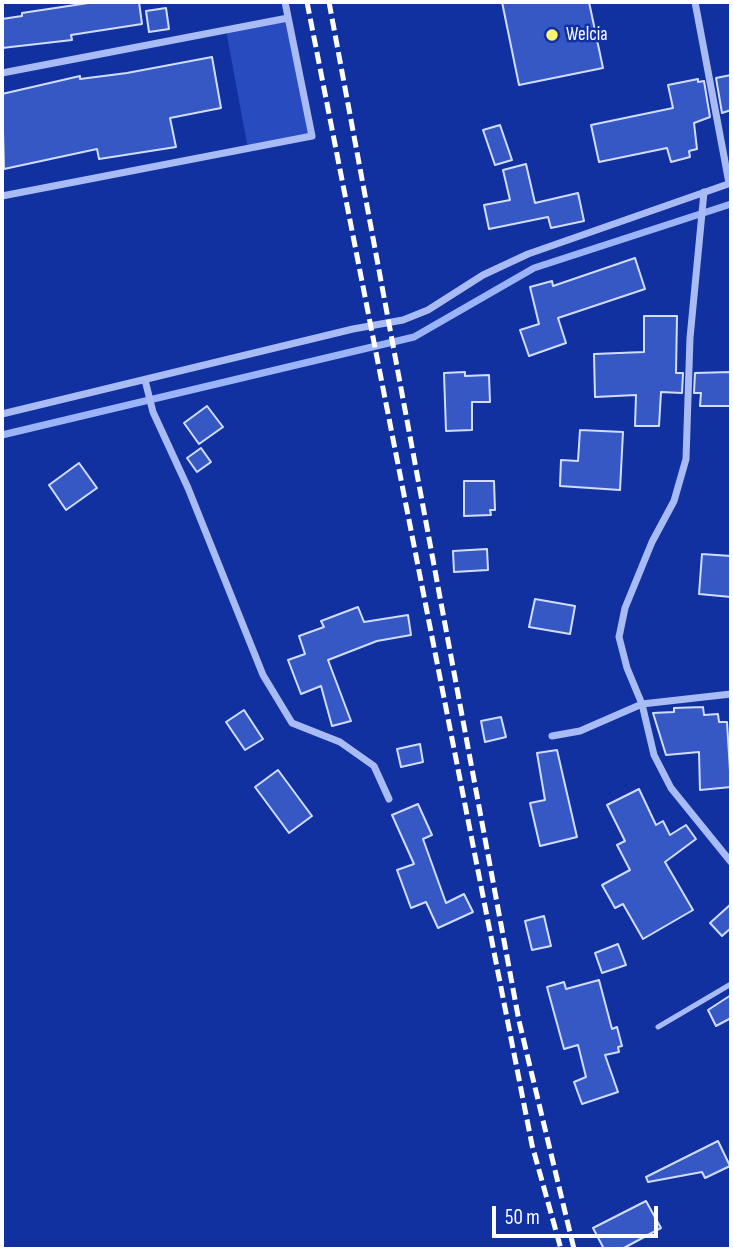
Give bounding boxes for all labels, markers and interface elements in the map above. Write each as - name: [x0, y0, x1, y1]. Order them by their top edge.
- place label: Welcia: [566, 24, 608, 46]
- marker: Welcia: [544, 27, 560, 43]
- scale bar: [495, 1192, 661, 1236]
- text: 50 m: [505, 1205, 540, 1230]

